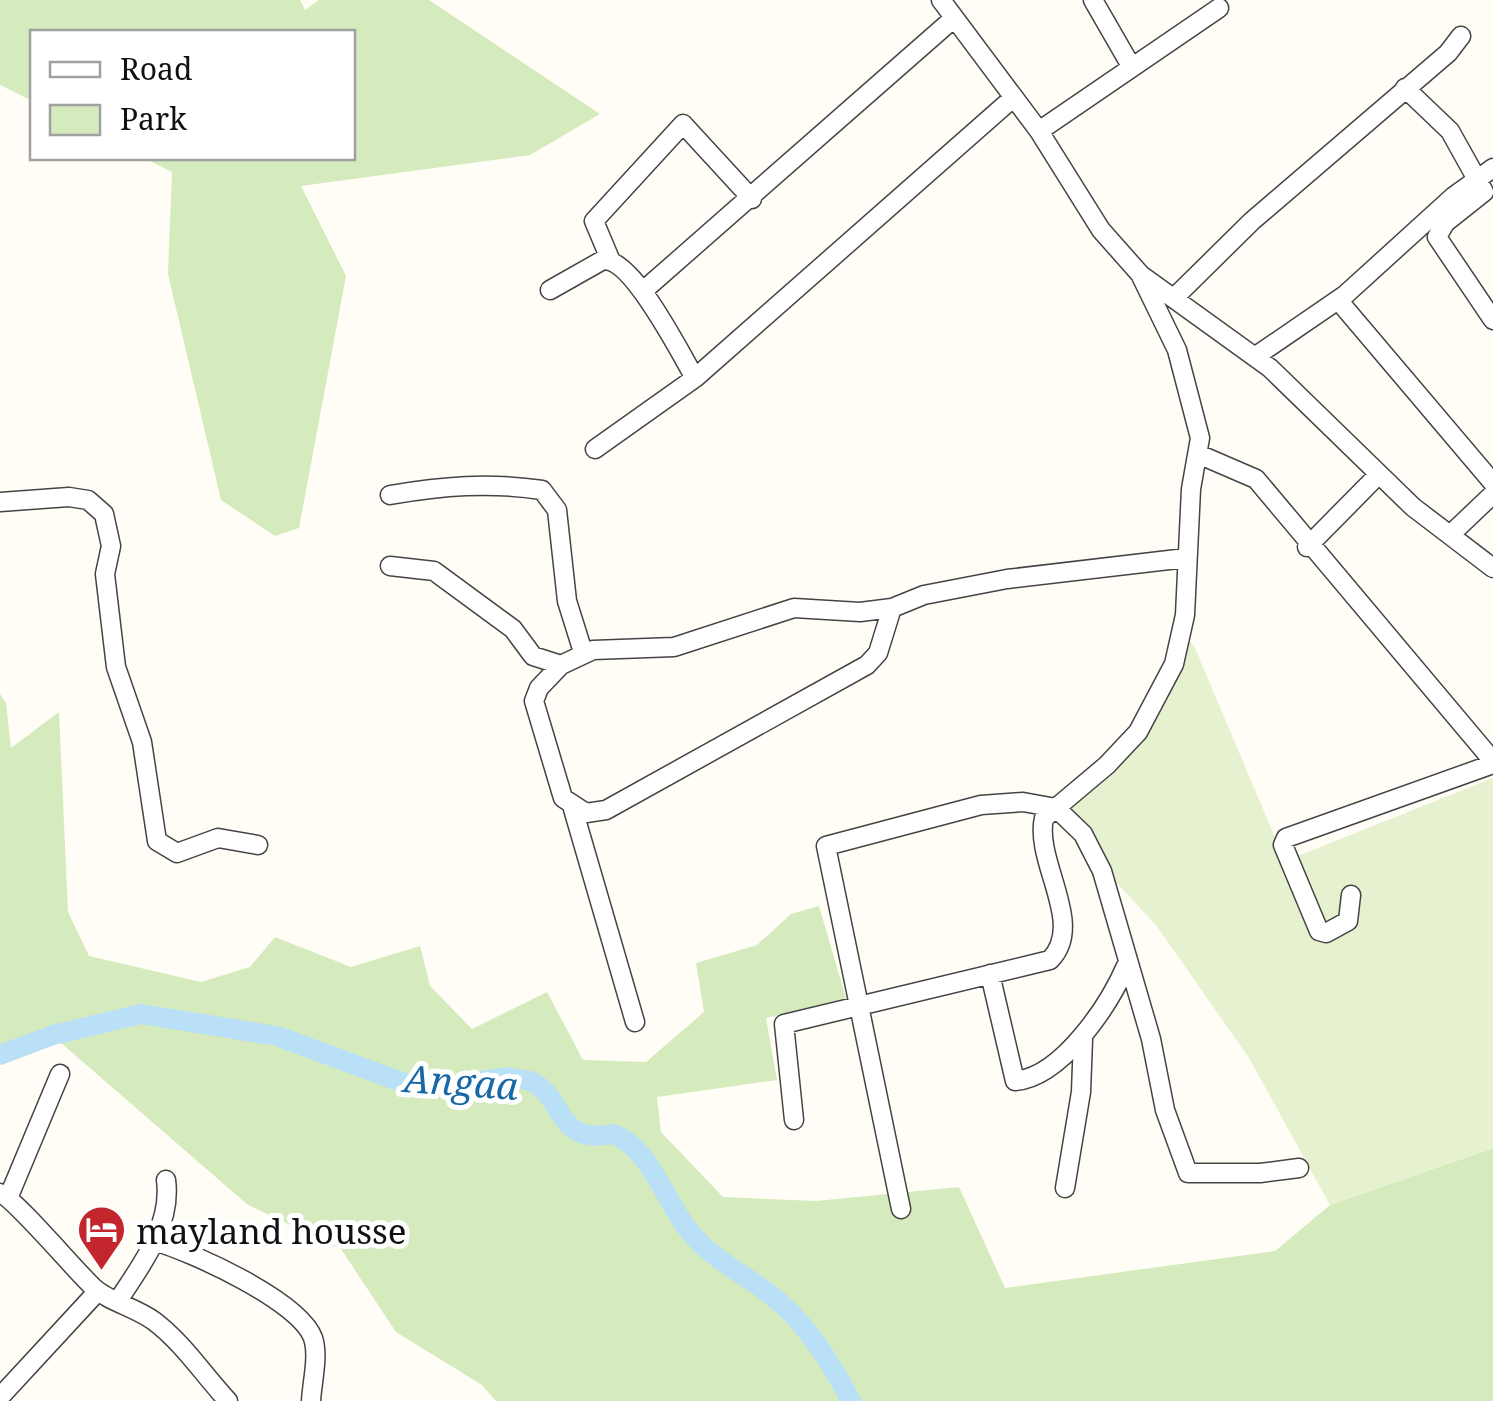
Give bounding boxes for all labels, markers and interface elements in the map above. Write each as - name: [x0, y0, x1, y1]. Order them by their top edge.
- legend: [30, 30, 355, 160]
- text: Road: [120, 48, 192, 89]
- text: Park: [120, 98, 187, 139]
- water label: Angaa: [399, 1051, 520, 1111]
- hotel icon: mayland housse: [75, 1204, 127, 1272]
- place label: mayland housse: [136, 1207, 407, 1254]

